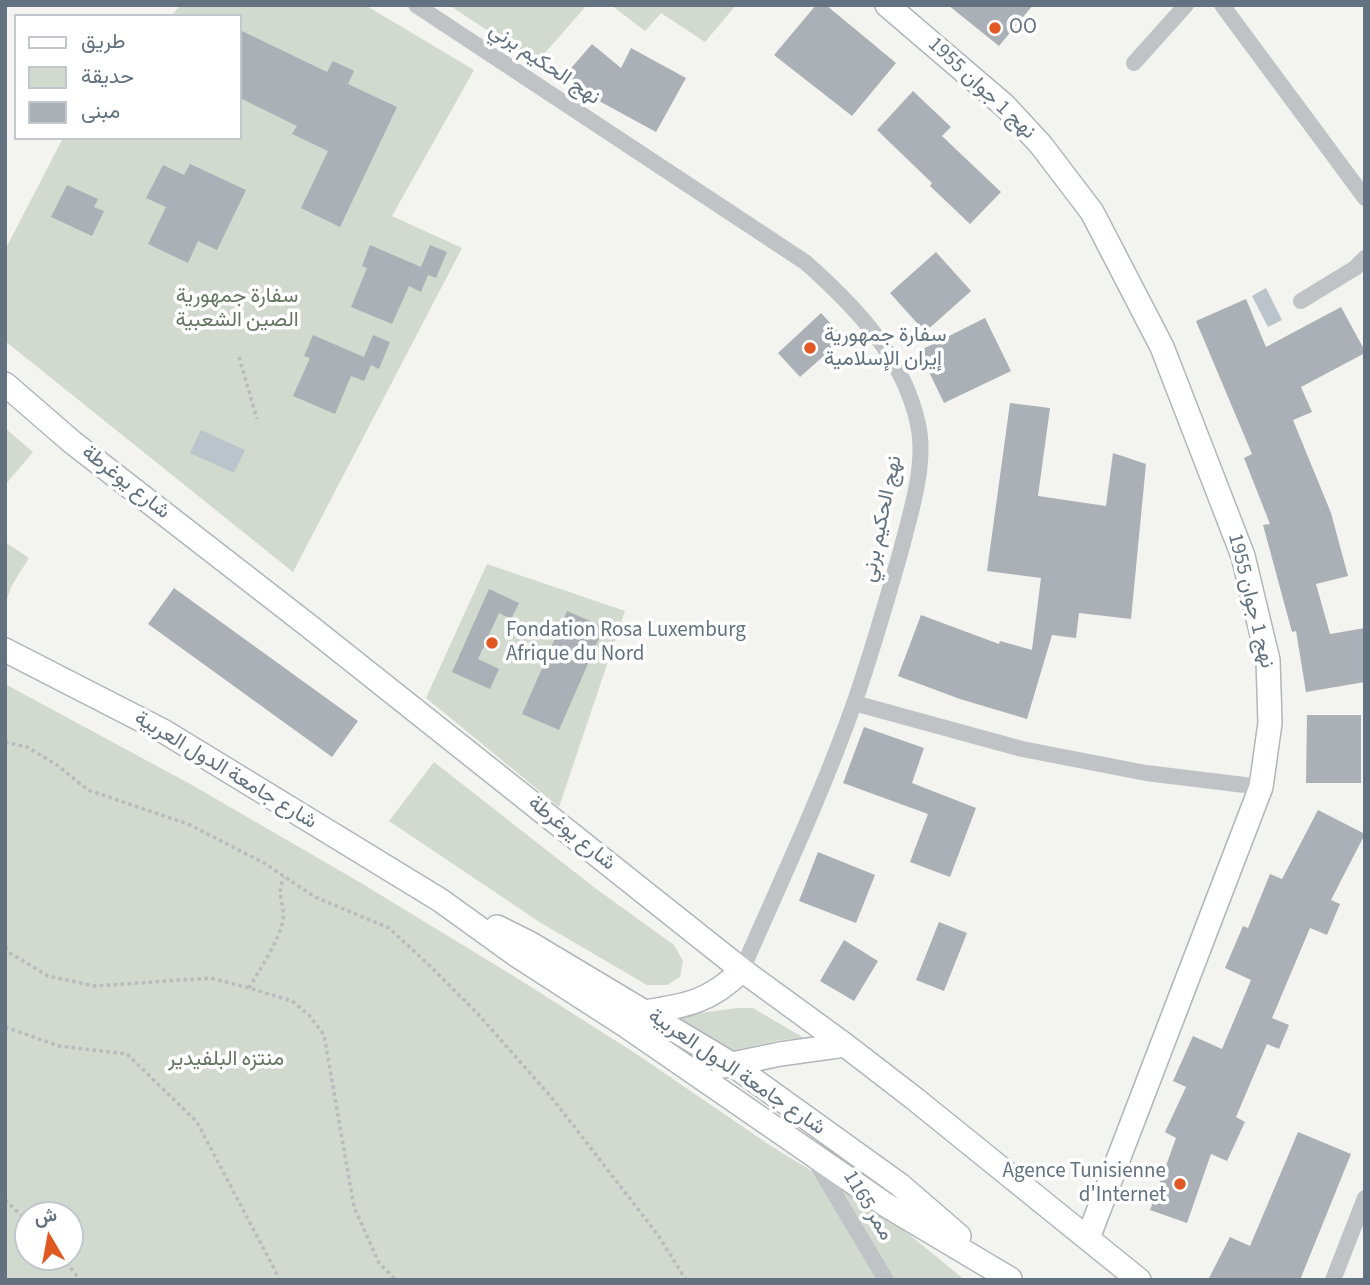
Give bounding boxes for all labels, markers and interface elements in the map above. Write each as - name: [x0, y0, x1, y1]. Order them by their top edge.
- legend: [14, 14, 242, 140]
- place label: OO: [1009, 15, 1037, 41]
- street label: نهج الحكيم برني: [484, 19, 604, 111]
- marker: OO: [987, 20, 1003, 36]
- text: طريق: [81, 26, 126, 56]
- street label: نهج 1 جوان 1955: [922, 33, 1040, 145]
- text: حديقة: [81, 61, 134, 91]
- text: مبنى: [81, 96, 120, 126]
- park label: سفارة جمهورية الصين الشعبية: [175, 284, 299, 334]
- place label: سفارة جمهورية إيران الإسلامية: [824, 323, 947, 373]
- marker: سفارة جمهورية إيران الإسلامية: [802, 340, 818, 356]
- street label: شارع يوغرطة: [76, 441, 174, 525]
- street label: نهج الحكيم برني: [857, 453, 909, 585]
- street label: نهج 1 جوان 1955: [1221, 531, 1279, 671]
- place label: Fondation Rosa Luxemburg Afrique du Nord: [506, 618, 746, 668]
- marker: Fondation Rosa Luxemburg Afrique du Nord: [484, 635, 500, 651]
- street label: شارع جامعة الدول العربية: [129, 706, 321, 836]
- street label: شارع يوغرطة: [522, 791, 620, 877]
- street label: شارع جامعة الدول العربية: [642, 1004, 830, 1142]
- park label: منتزه البلفيدير: [168, 1047, 284, 1073]
- place label: Agence Tunisienne d'Internet: [1003, 1159, 1166, 1209]
- street label: ممر 1165: [836, 1166, 898, 1246]
- marker: Agence Tunisienne d'Internet: [1172, 1176, 1188, 1192]
- north arrow: [14, 1201, 84, 1271]
- text: ش: [32, 1202, 59, 1232]

